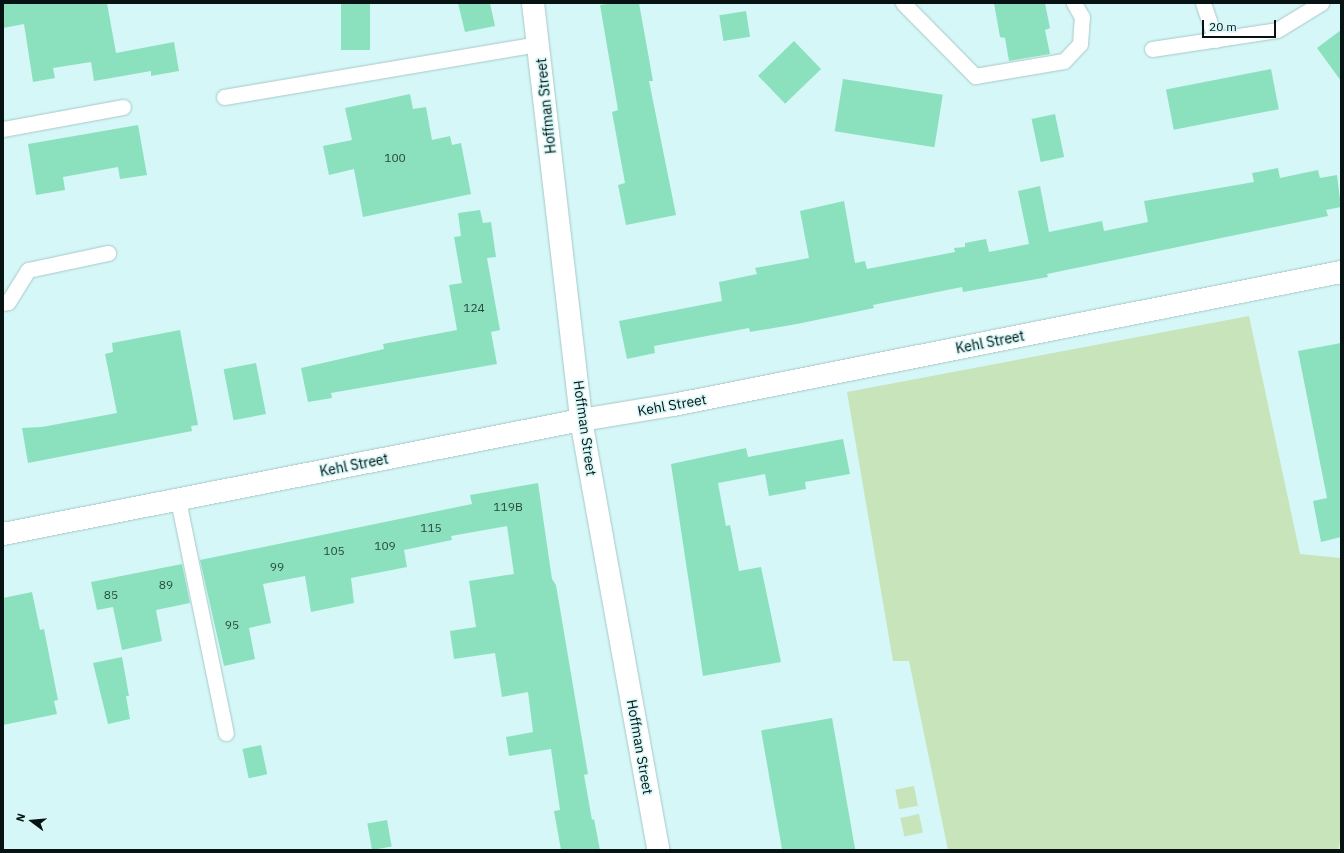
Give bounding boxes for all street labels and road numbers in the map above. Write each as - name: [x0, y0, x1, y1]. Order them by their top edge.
- street label: Hoffman Street: [533, 57, 559, 155]
- street label: Kehl Street: [954, 327, 1026, 357]
- street label: Hoffman Street: [570, 379, 600, 477]
- street label: Kehl Street: [636, 391, 708, 419]
- street label: Kehl Street: [318, 450, 390, 480]
- street label: Hoffman Street: [623, 698, 657, 796]

